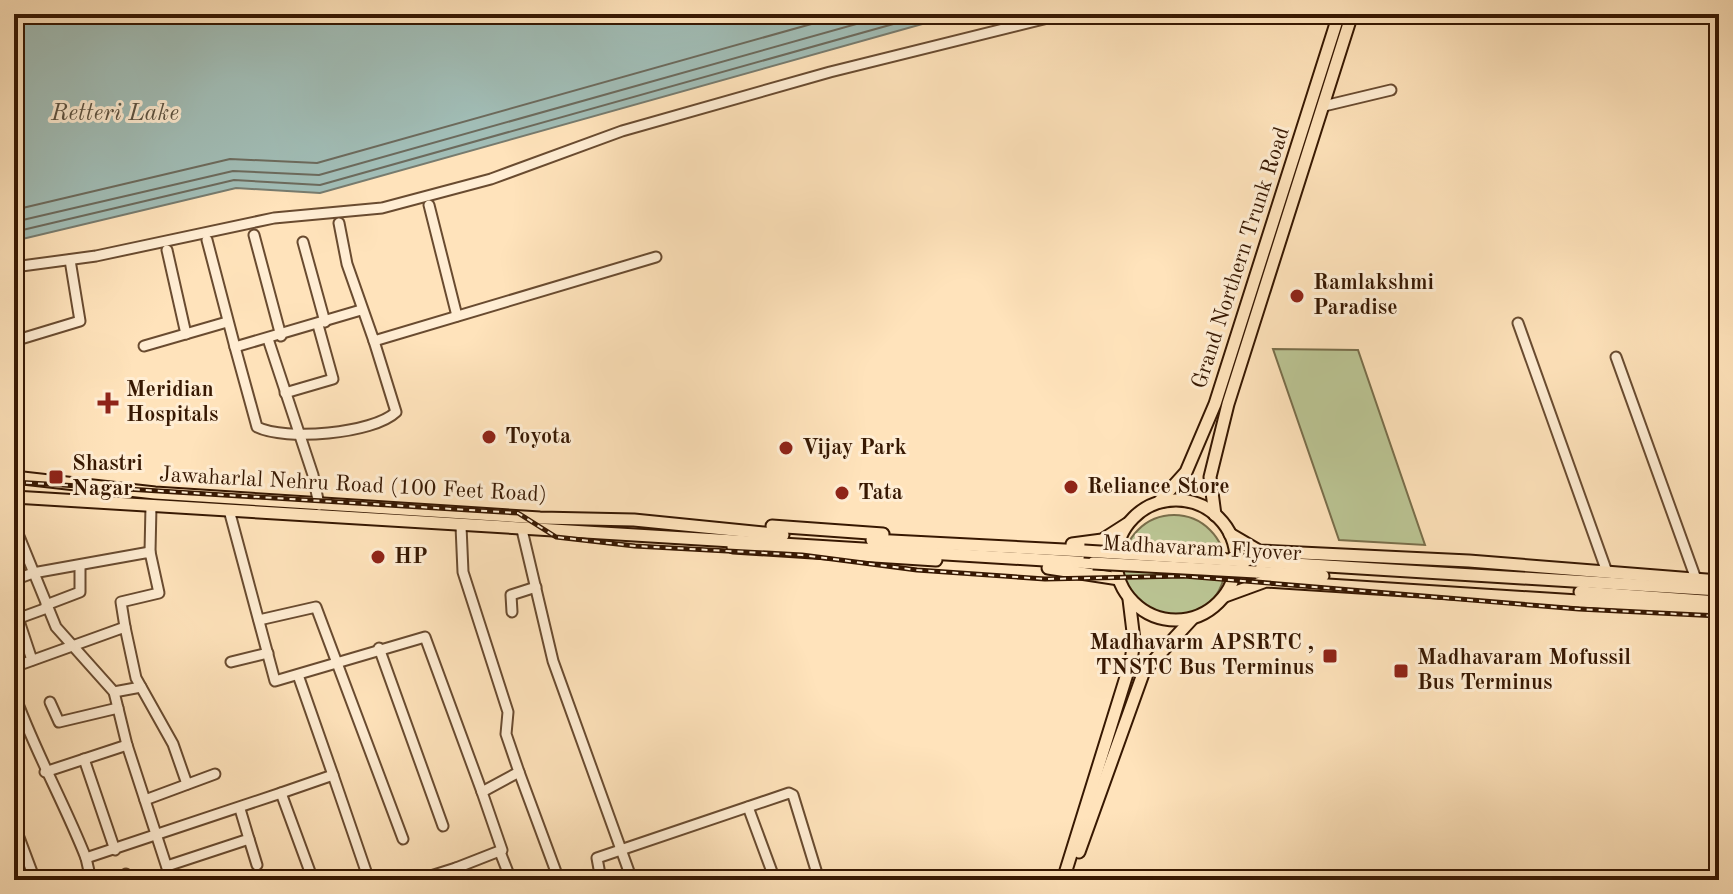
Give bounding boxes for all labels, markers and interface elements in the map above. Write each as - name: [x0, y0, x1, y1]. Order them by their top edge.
- water label: Retteri Lake: [50, 102, 179, 126]
- street label: Grand Northern Trunk Road: [1188, 124, 1294, 392]
- place label: Ramlakshmi Paradise: [1313, 272, 1434, 319]
- marker: Ramlakshmi Paradise: [1288, 287, 1306, 305]
- place label: Meridian Hospitals: [126, 379, 219, 426]
- marker: Meridian Hospitals: [97, 392, 119, 414]
- place label: Toyota: [505, 426, 571, 448]
- marker: Toyota: [480, 428, 498, 446]
- place label: Vijay Park: [802, 437, 907, 459]
- marker: Vijay Park: [777, 439, 795, 457]
- place label: Shastri Nagar: [72, 453, 143, 500]
- street label: Jawaharlal Nehru Road (100 Feet Road): [158, 464, 548, 506]
- marker: Shastri Nagar: [47, 468, 65, 486]
- place label: Reliance Store: [1087, 476, 1230, 498]
- marker: Reliance Store: [1062, 478, 1080, 496]
- place label: Tata: [858, 482, 903, 504]
- marker: Tata: [833, 484, 851, 502]
- street label: Madhavaram Flyover: [1102, 533, 1302, 565]
- place label: HP: [394, 546, 428, 568]
- marker: HP: [369, 548, 387, 566]
- place label: Madhavarm APSRTC , TNSTC Bus Terminus: [1089, 632, 1314, 679]
- marker: Madhavarm APSRTC , TNSTC Bus Terminus: [1321, 647, 1339, 665]
- place label: Madhavaram Mofussil Bus Terminus: [1417, 647, 1631, 694]
- marker: Madhavaram Mofussil Bus Terminus: [1392, 662, 1410, 680]

